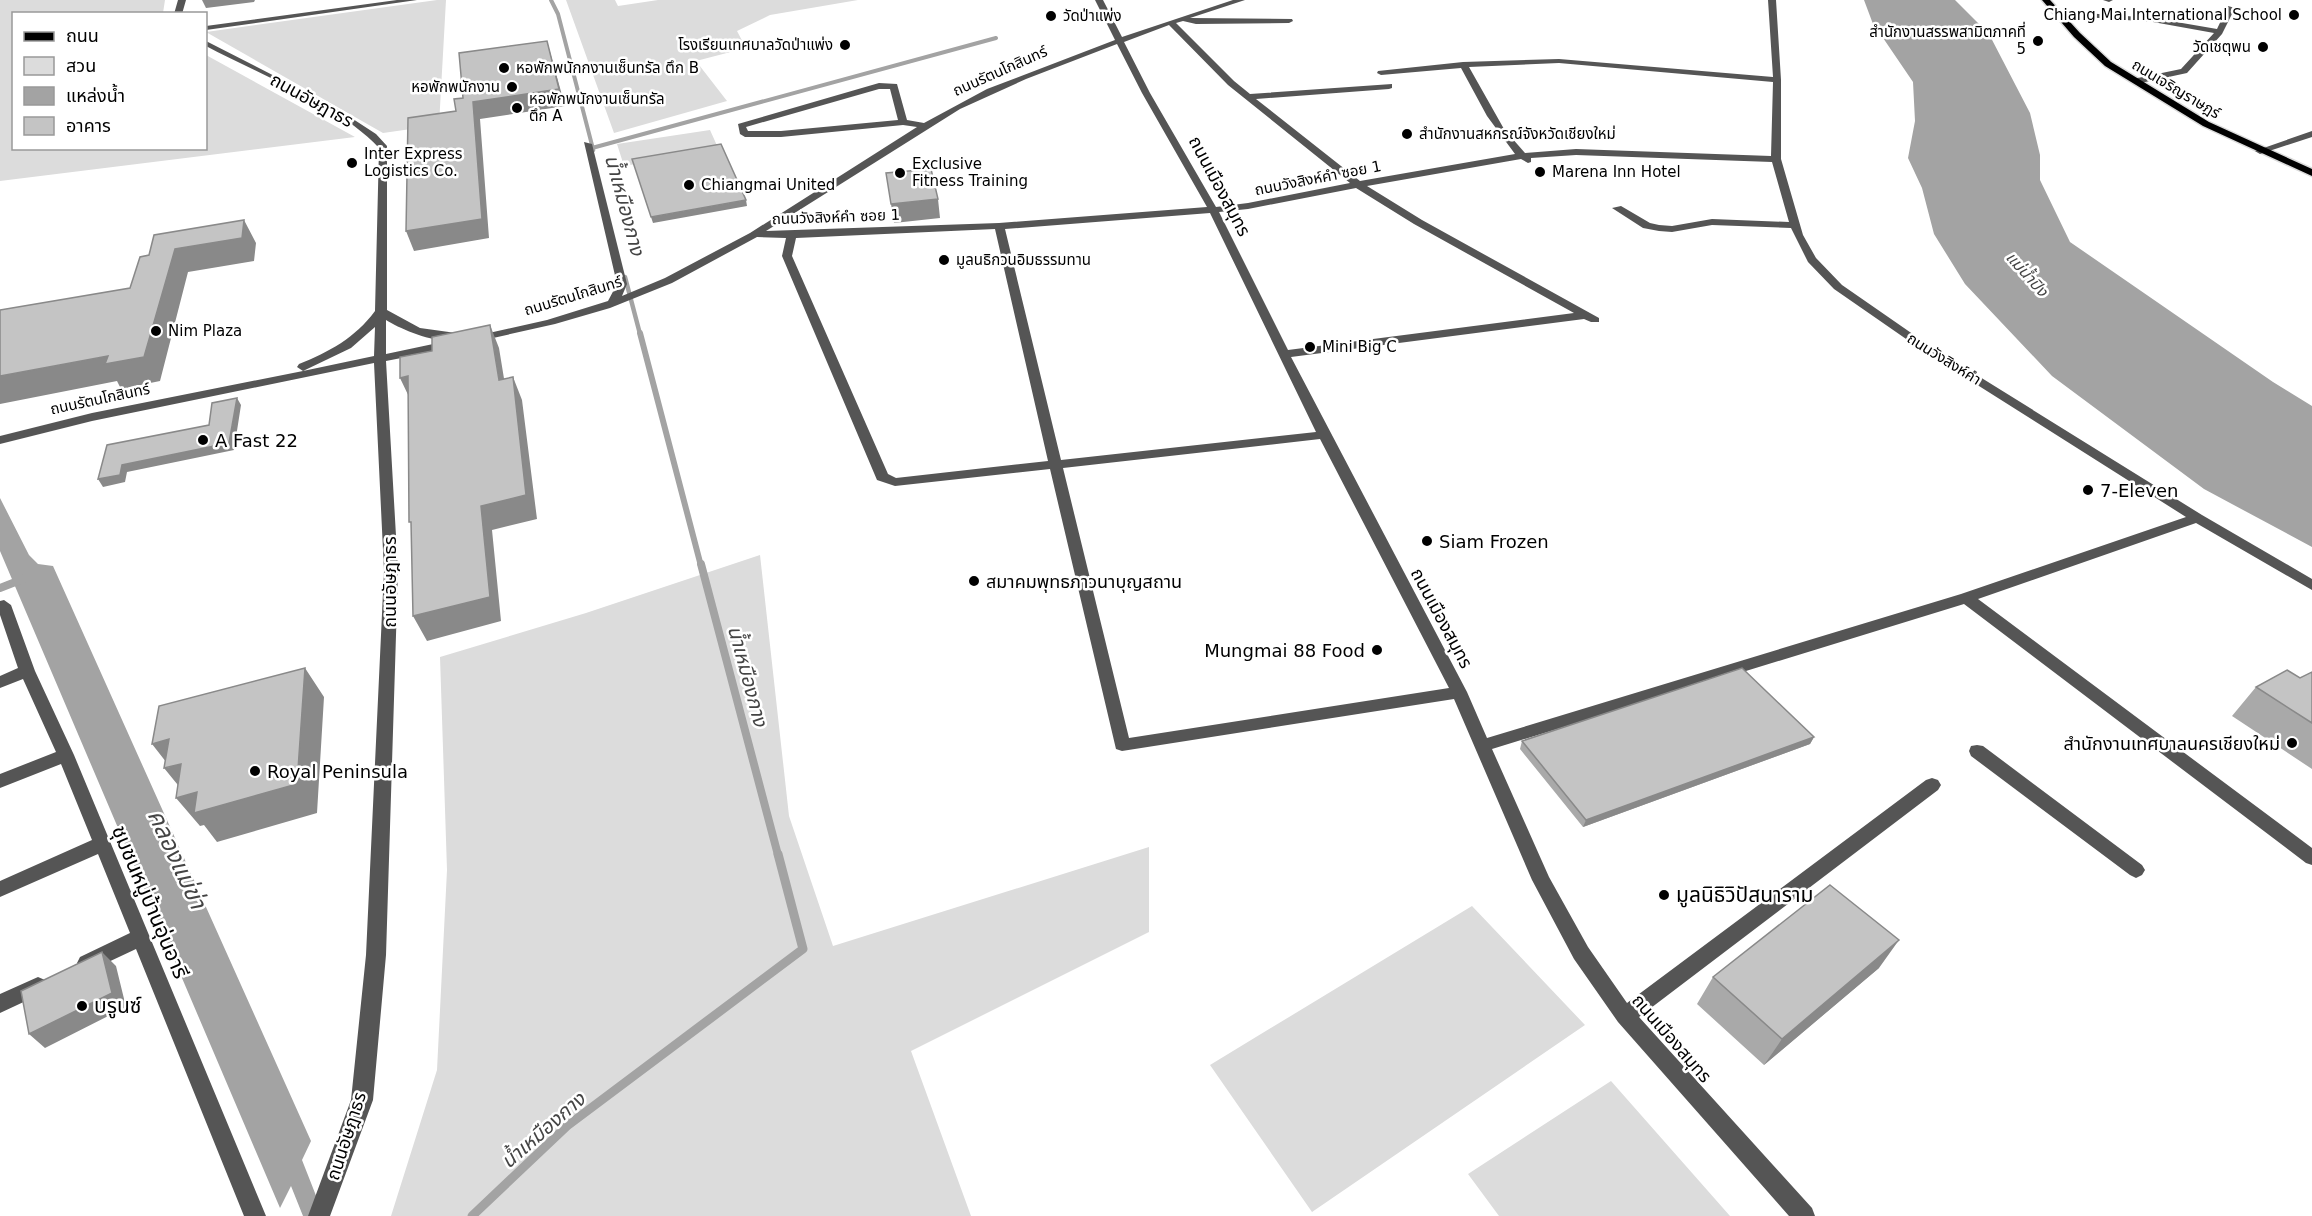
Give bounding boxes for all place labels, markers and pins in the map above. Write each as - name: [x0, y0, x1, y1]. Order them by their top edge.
- place label: Chiang Mai International School: [2043, 6, 2282, 24]
- place label: วัดป่าแพ่ง: [1063, 7, 1122, 25]
- marker: Chiang Mai International School: [2287, 8, 2301, 22]
- marker: วัดป่าแพ่ง: [1044, 9, 1058, 23]
- place label: สำนักงานสรรพสามิตภาคที่ 5: [1869, 21, 2026, 58]
- marker: สำนักงานสรรพสามิตภาคที่ 5: [2031, 34, 2045, 48]
- place label: โรงเรียนเทศบาลวัดป่าแพ่ง: [678, 36, 833, 54]
- marker: โรงเรียนเทศบาลวัดป่าแพ่ง: [838, 38, 852, 52]
- place label: วัดเชตุพน: [2193, 38, 2251, 56]
- marker: วัดเชตุพน: [2256, 40, 2270, 54]
- place label: หอพักพนักกงานเซ็นทรัล ตึก B: [516, 59, 699, 77]
- marker: หอพักพนักกงานเซ็นทรัล ตึก B: [497, 61, 511, 75]
- place label: หอพักพนักงาน: [411, 78, 500, 96]
- marker: หอพักพนักงาน: [505, 80, 519, 94]
- place label: หอพักพนักงานเซ็นทรัล ตึก A: [529, 90, 665, 125]
- marker: หอพักพนักงานเซ็นทรัล ตึก A: [510, 101, 524, 115]
- place label: สำนักงานสหกรณ์จังหวัดเชียงใหม่: [1419, 125, 1616, 143]
- marker: สำนักงานสหกรณ์จังหวัดเชียงใหม่: [1400, 127, 1414, 141]
- place label: Inter Express Logistics Co.: [364, 145, 463, 180]
- place label: Exclusive Fitness Training: [912, 155, 1028, 190]
- marker: Inter Express Logistics Co.: [345, 156, 359, 170]
- place label: Marena Inn Hotel: [1552, 163, 1681, 181]
- marker: Marena Inn Hotel: [1533, 165, 1547, 179]
- marker: Exclusive Fitness Training: [893, 166, 907, 180]
- place label: Chiangmai United: [701, 176, 835, 194]
- marker: Chiangmai United: [682, 178, 696, 192]
- place label: มูลนธิกวนอิมธรรมทาน: [956, 251, 1091, 269]
- marker: มูลนธิกวนอิมธรรมทาน: [937, 253, 951, 267]
- place label: Nim Plaza: [168, 322, 242, 340]
- marker: Nim Plaza: [149, 324, 163, 338]
- place label: Mini Big C: [1322, 338, 1397, 356]
- marker: Mini Big C: [1303, 340, 1317, 354]
- place label: A Fast 22: [215, 430, 298, 451]
- marker: A Fast 22: [196, 433, 210, 447]
- place label: 7-Eleven: [2100, 480, 2179, 501]
- marker: 7-Eleven: [2081, 483, 2095, 497]
- place label: Siam Frozen: [1439, 531, 1549, 552]
- marker: Siam Frozen: [1420, 534, 1434, 548]
- place label: สมาคมพุทธภาวนาบุญสถาน: [986, 571, 1182, 593]
- marker: สมาคมพุทธภาวนาบุญสถาน: [967, 574, 981, 588]
- place label: Mungmai 88 Food: [1204, 640, 1365, 661]
- marker: Mungmai 88 Food: [1370, 643, 1384, 657]
- place label: สำนักงานเทศบาลนครเชียงใหม่: [2063, 733, 2280, 754]
- marker: สำนักงานเทศบาลนครเชียงใหม่: [2285, 736, 2299, 750]
- place label: Royal Peninsula: [267, 761, 408, 782]
- marker: Royal Peninsula: [248, 764, 262, 778]
- place label: มูลนิธิวิปัสนาราม: [1676, 883, 1813, 908]
- marker: มูลนิธิวิปัสนาราม: [1657, 888, 1671, 902]
- place label: บรูนซ์: [94, 994, 142, 1019]
- marker: บรูนซ์: [75, 999, 89, 1013]

